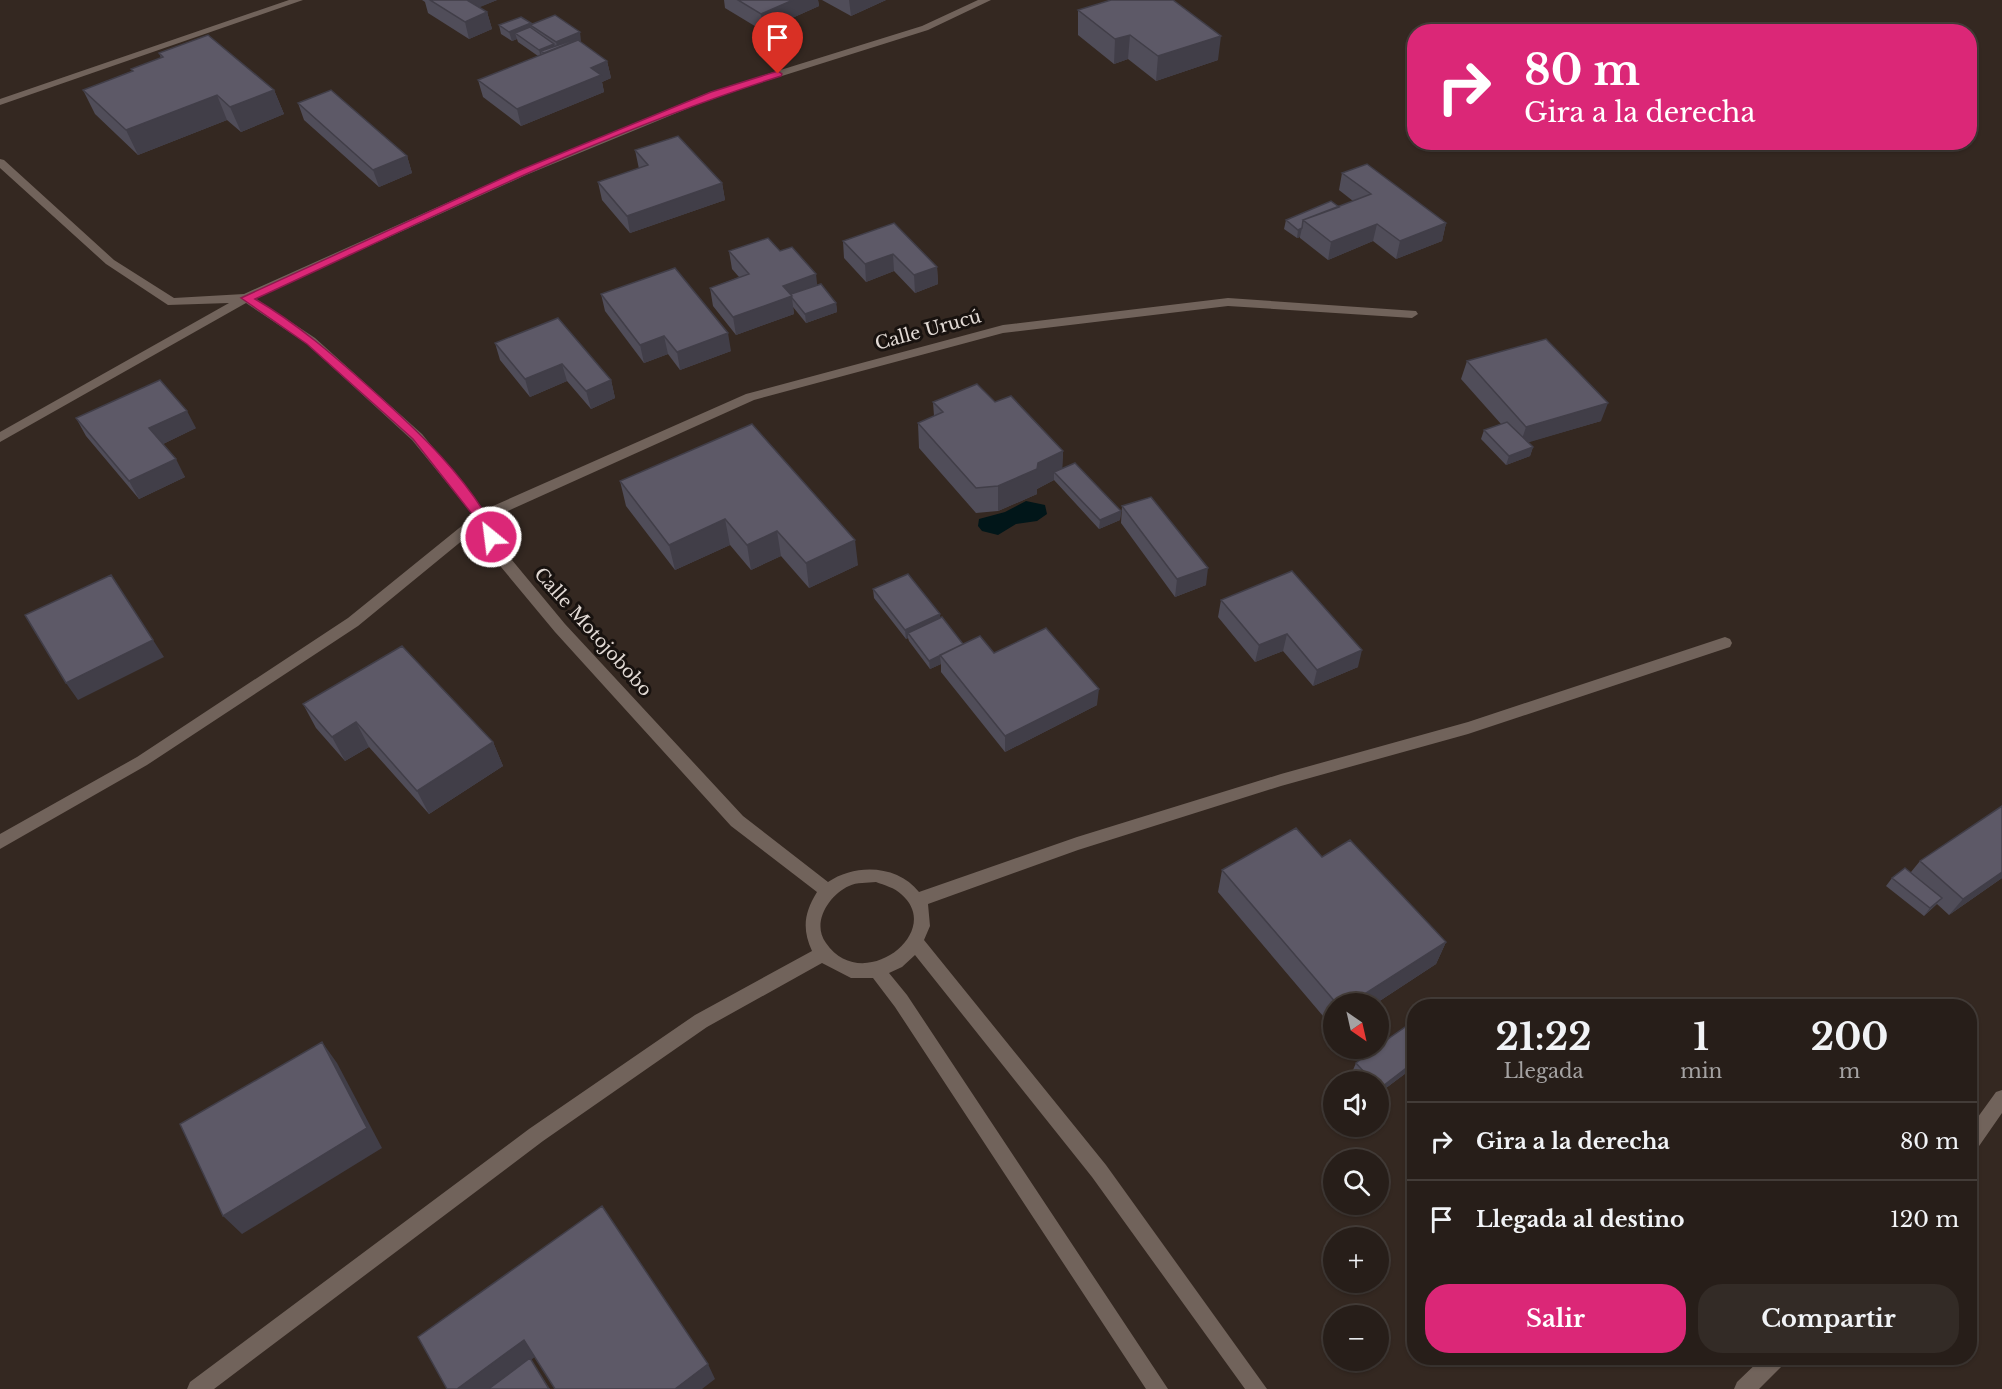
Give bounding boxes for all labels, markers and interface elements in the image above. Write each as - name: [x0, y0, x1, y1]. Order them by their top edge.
- pin: [752, 12, 803, 74]
- icon: arrive: [761, 21, 794, 54]
- text: 80 m: [1524, 44, 1640, 96]
- icon: right: [1425, 48, 1503, 126]
- text: Gira a la derecha: [1524, 96, 1755, 129]
- street label: Calle Urucú: [873, 305, 983, 355]
- position arrow: [459, 505, 523, 569]
- street label: Calle Motojobobo: [529, 563, 657, 701]
- north arrow: [1323, 993, 1389, 1059]
- map controls: [1323, 993, 1389, 1371]
- text: 21:22: [1495, 1015, 1592, 1060]
- text: 1: [1693, 1015, 1709, 1060]
- text: 200: [1811, 1015, 1889, 1060]
- text: Llegada: [1504, 1059, 1584, 1083]
- text: min: [1680, 1059, 1722, 1083]
- text: m: [1839, 1059, 1860, 1083]
- button: sound: [1323, 1071, 1389, 1137]
- icon: right: [1425, 1125, 1458, 1158]
- text: Gira a la derecha: [1476, 1128, 1670, 1155]
- text: 80 m: [1900, 1128, 1959, 1155]
- button: search: [1323, 1149, 1389, 1215]
- icon: arrive: [1425, 1203, 1458, 1236]
- text: Llegada al destino: [1476, 1206, 1685, 1233]
- text: 120 m: [1890, 1206, 1959, 1233]
- button: +: [1323, 1227, 1389, 1293]
- button: Salir: [1425, 1284, 1686, 1353]
- button: Compartir: [1698, 1284, 1959, 1353]
- button: −: [1323, 1305, 1389, 1371]

